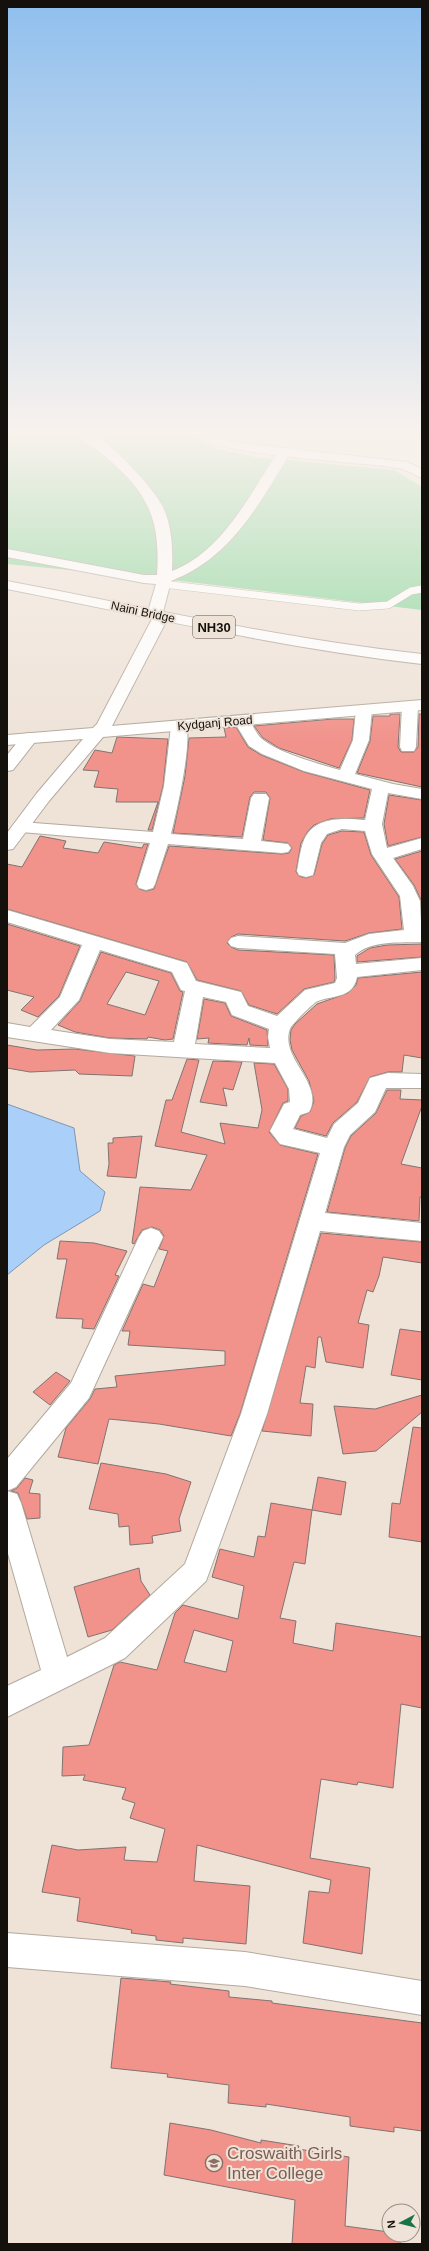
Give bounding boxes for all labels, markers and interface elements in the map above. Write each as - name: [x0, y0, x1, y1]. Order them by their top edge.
- street label: Naini Bridge: [110, 598, 177, 626]
- road number: NH30: [193, 616, 235, 638]
- street label: Kydganj Road: [177, 713, 253, 733]
- place label: Croswaith Girls Inter College: [227, 2144, 342, 2183]
- school or university icon: Croswaith Girls Inter College: [204, 2153, 224, 2173]
- north arrow: [381, 2203, 421, 2243]
- text: N: [385, 2219, 398, 2229]

